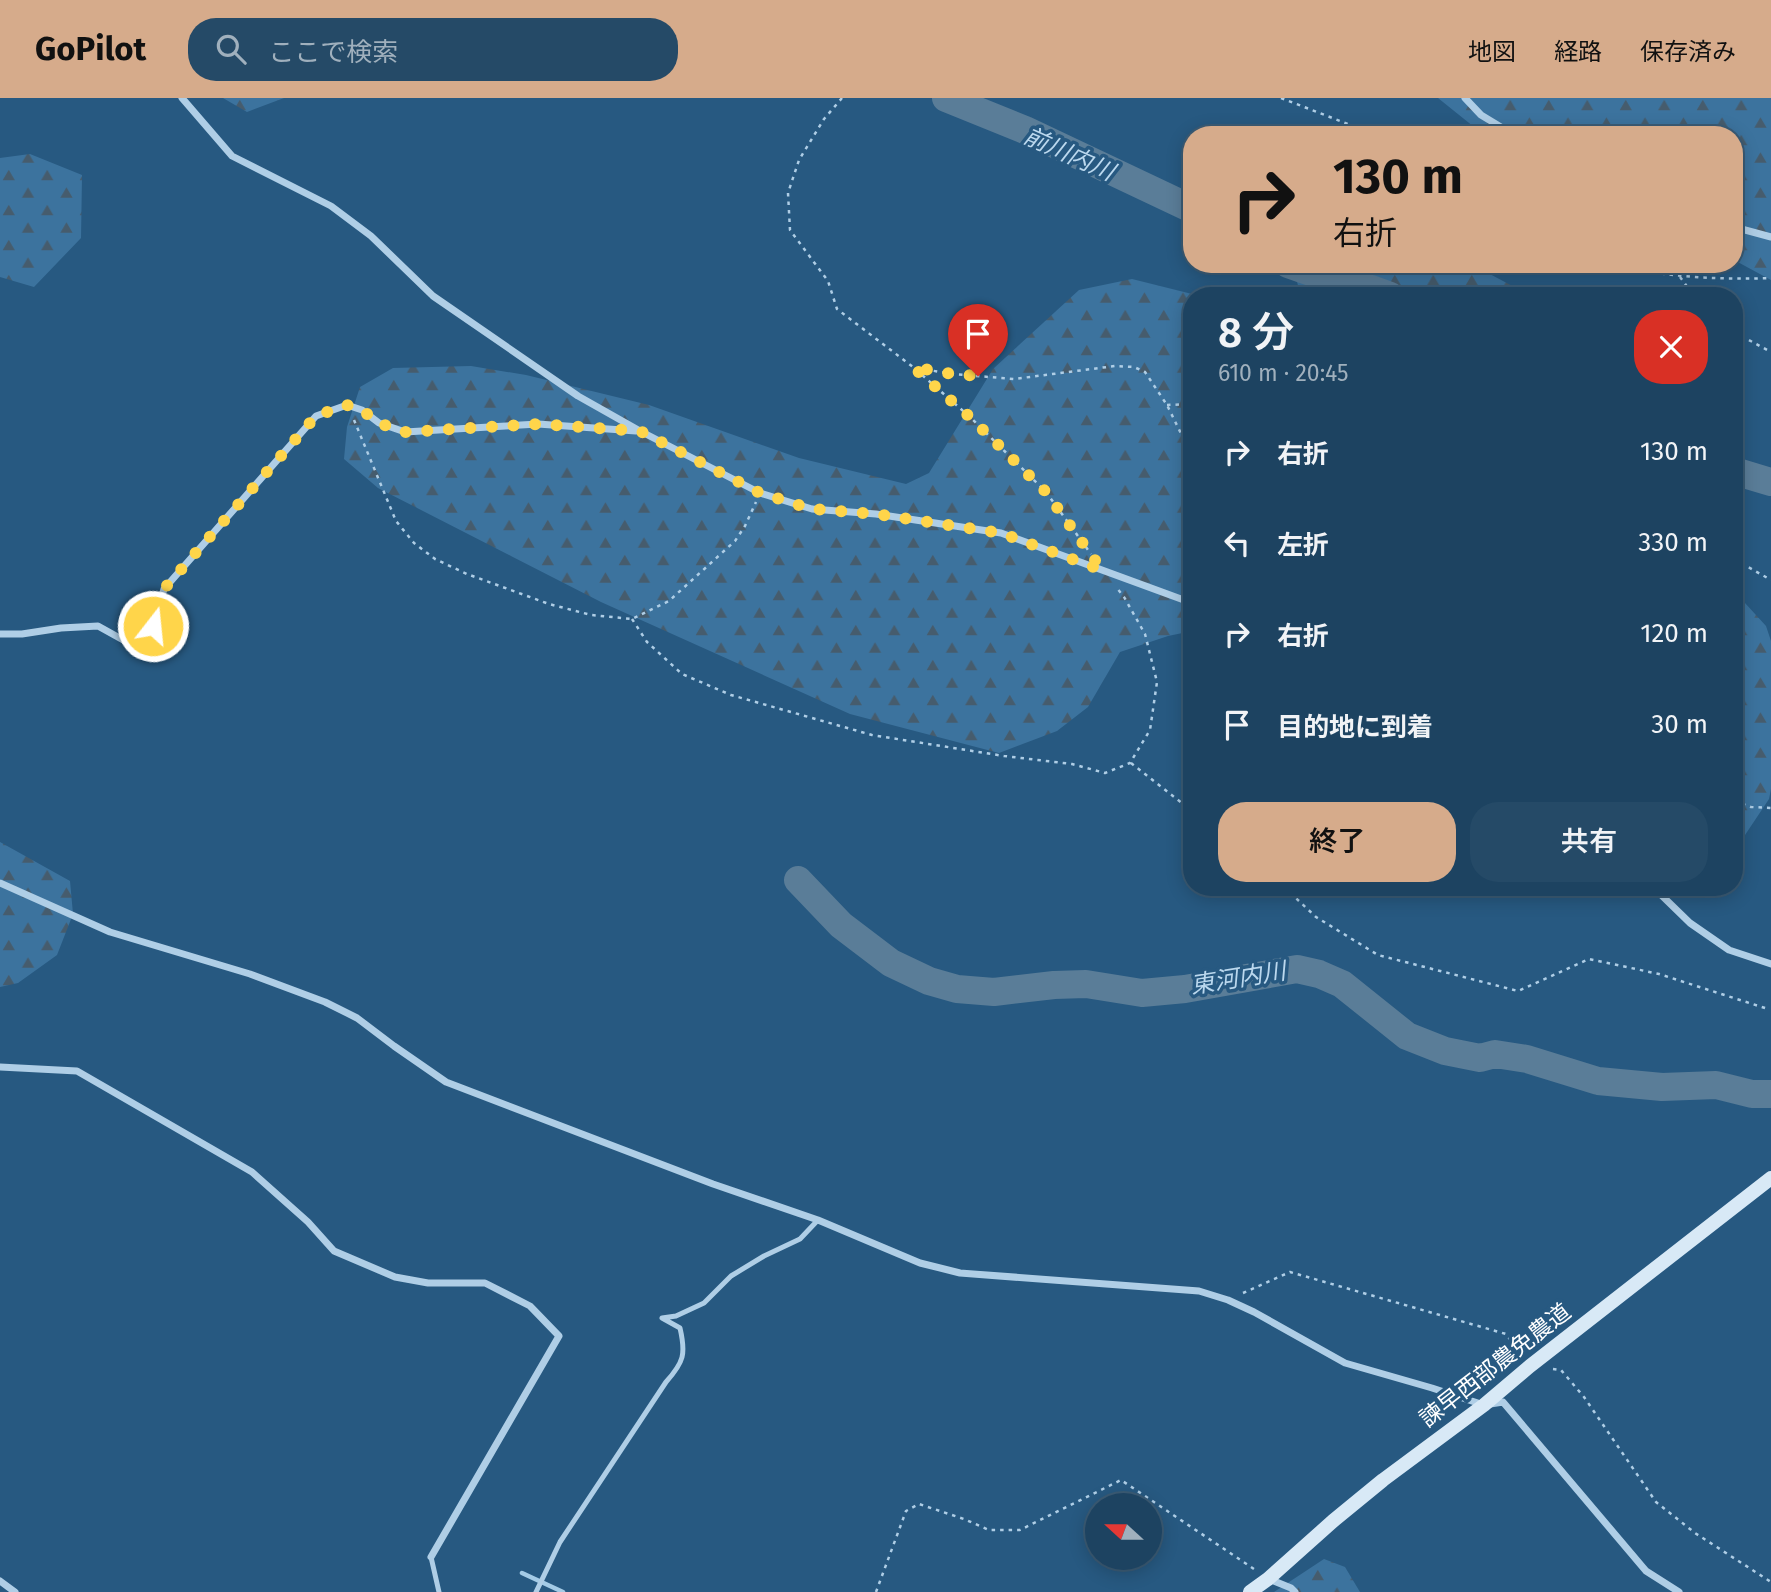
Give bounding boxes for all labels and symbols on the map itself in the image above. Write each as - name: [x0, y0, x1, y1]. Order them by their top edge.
- water label: 前川内川: [1019, 122, 1121, 188]
- pin: [948, 304, 1008, 376]
- position arrow: [116, 589, 190, 663]
- water label: 東河内川: [1188, 956, 1291, 999]
- street label: 諫早西部農免農道: [1414, 1297, 1576, 1433]
- north arrow: [1085, 1493, 1162, 1570]

